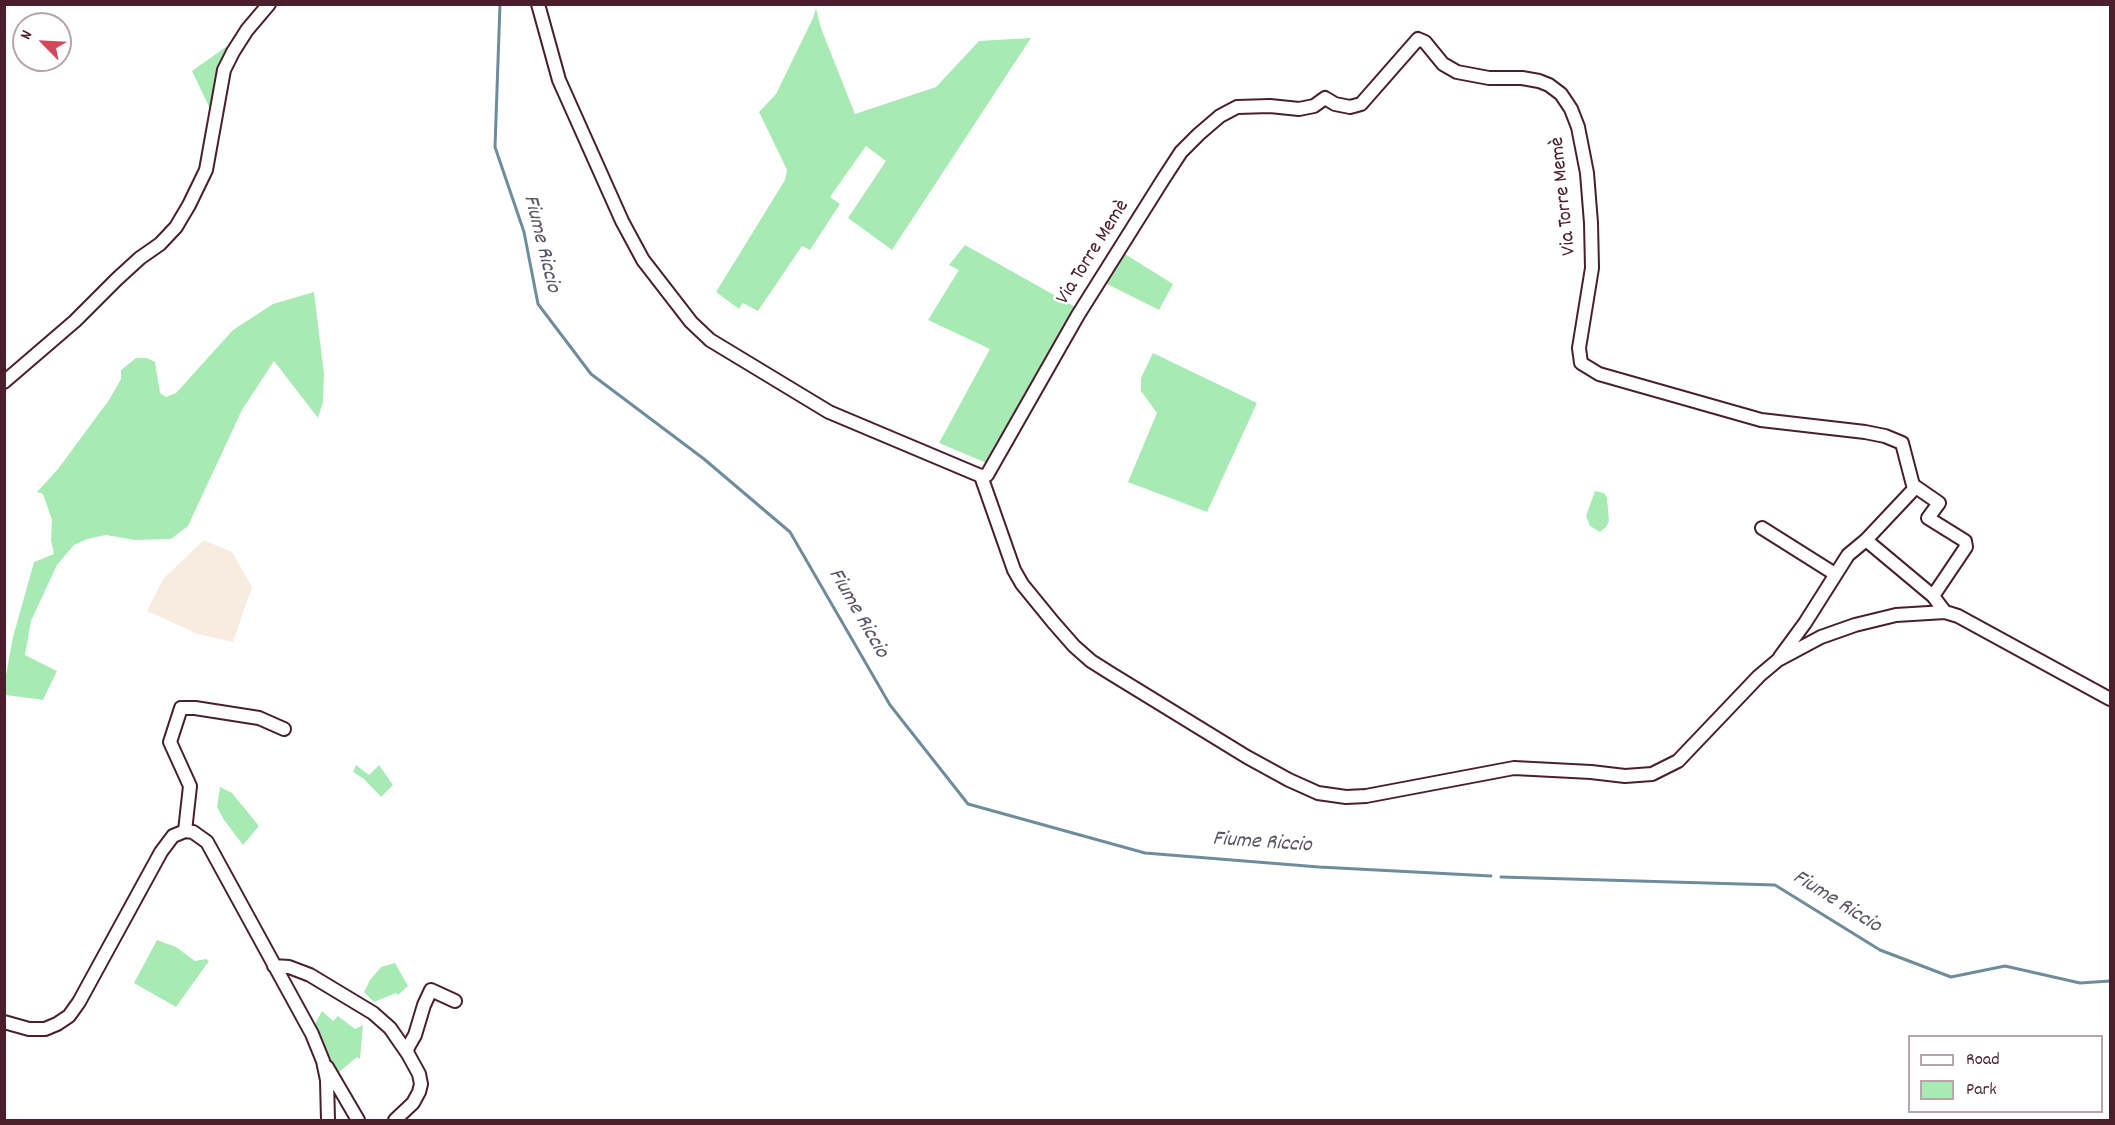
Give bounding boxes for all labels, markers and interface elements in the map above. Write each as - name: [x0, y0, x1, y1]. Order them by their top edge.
- north arrow: [12, 12, 72, 72]
- text: N: [15, 27, 39, 44]
- street label: Via Torre Memè: [1546, 135, 1584, 257]
- water label: Fiume Riccio: [515, 193, 565, 295]
- street label: Via Torre Memè: [1052, 196, 1136, 310]
- water label: Fiume Riccio: [821, 564, 893, 664]
- water label: Fiume Riccio: [1212, 827, 1312, 861]
- water label: Fiume Riccio: [1787, 865, 1885, 941]
- legend: [1908, 1035, 2103, 1113]
- text: Road: [1966, 1048, 2000, 1073]
- text: Park: [1966, 1078, 1997, 1103]

